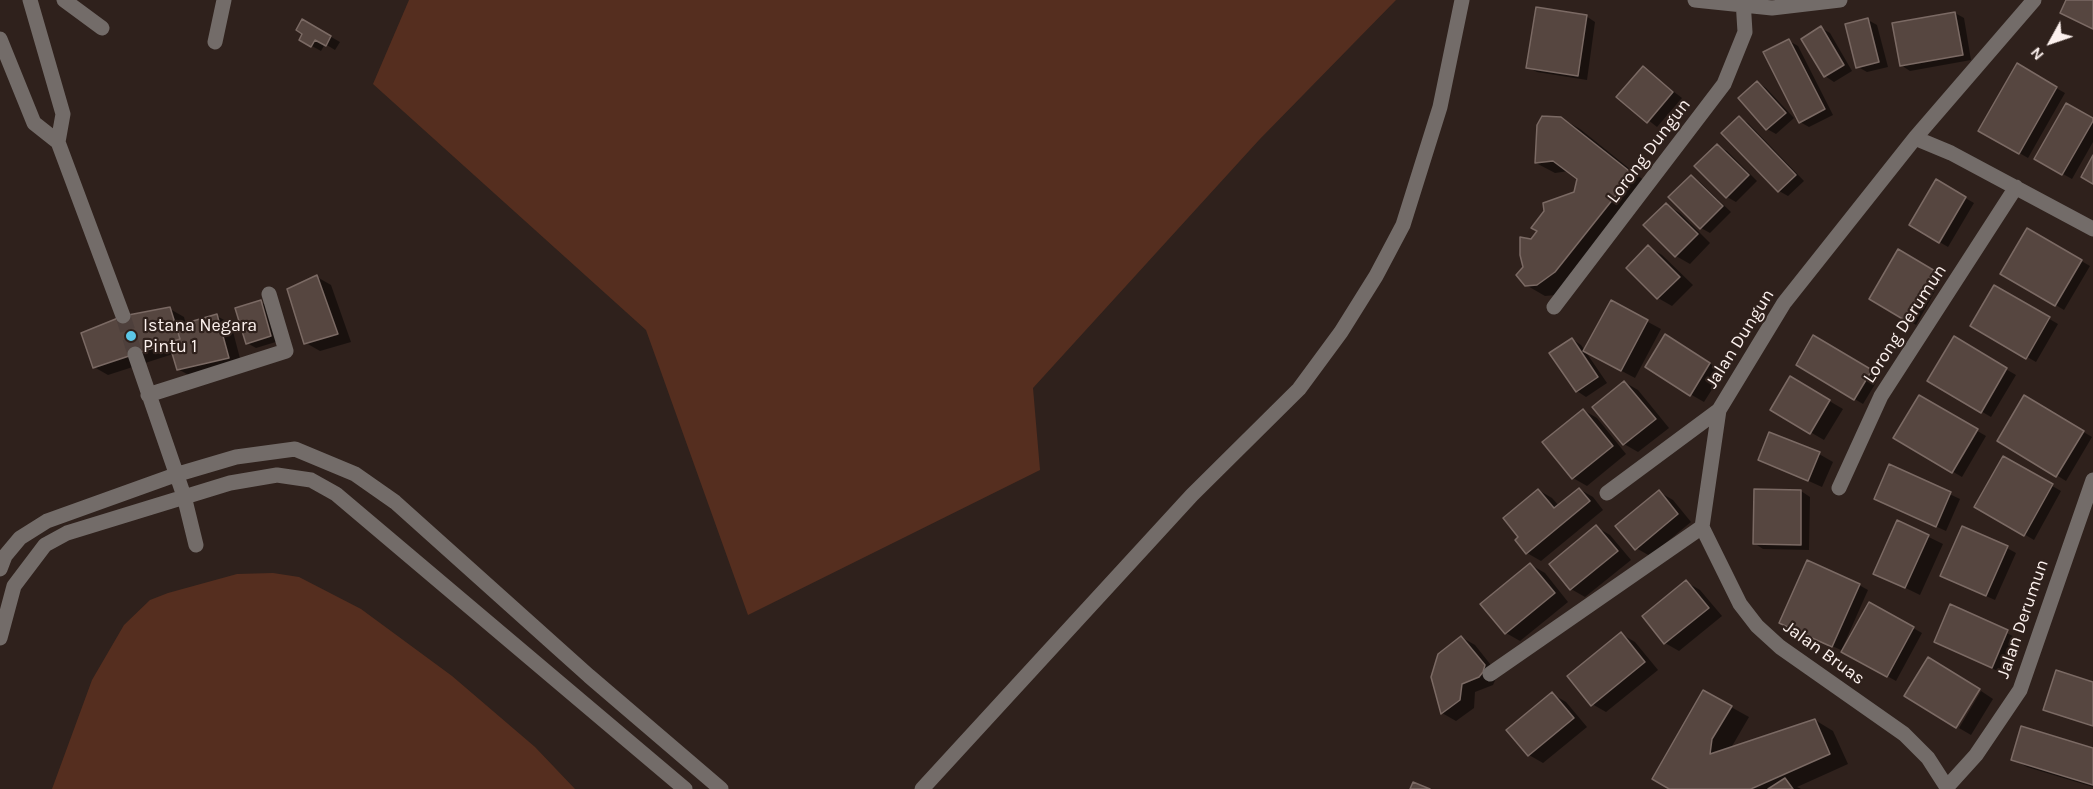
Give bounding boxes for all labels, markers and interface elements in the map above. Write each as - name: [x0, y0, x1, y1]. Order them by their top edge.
- north arrow: [2021, 12, 2081, 72]
- text: N: [2026, 43, 2048, 64]
- street label: Lorong Dungun: [1603, 94, 1695, 208]
- street label: Lorong Derumun: [1859, 261, 1951, 387]
- street label: Jalan Dungun: [1701, 285, 1779, 393]
- place label: Istana Negara Pintu 1: [143, 315, 257, 358]
- marker: Istana Negara Pintu 1: [124, 329, 138, 343]
- street label: Jalan Derumun: [1993, 557, 2053, 681]
- street label: Jalan Bruas: [1779, 616, 1869, 690]

